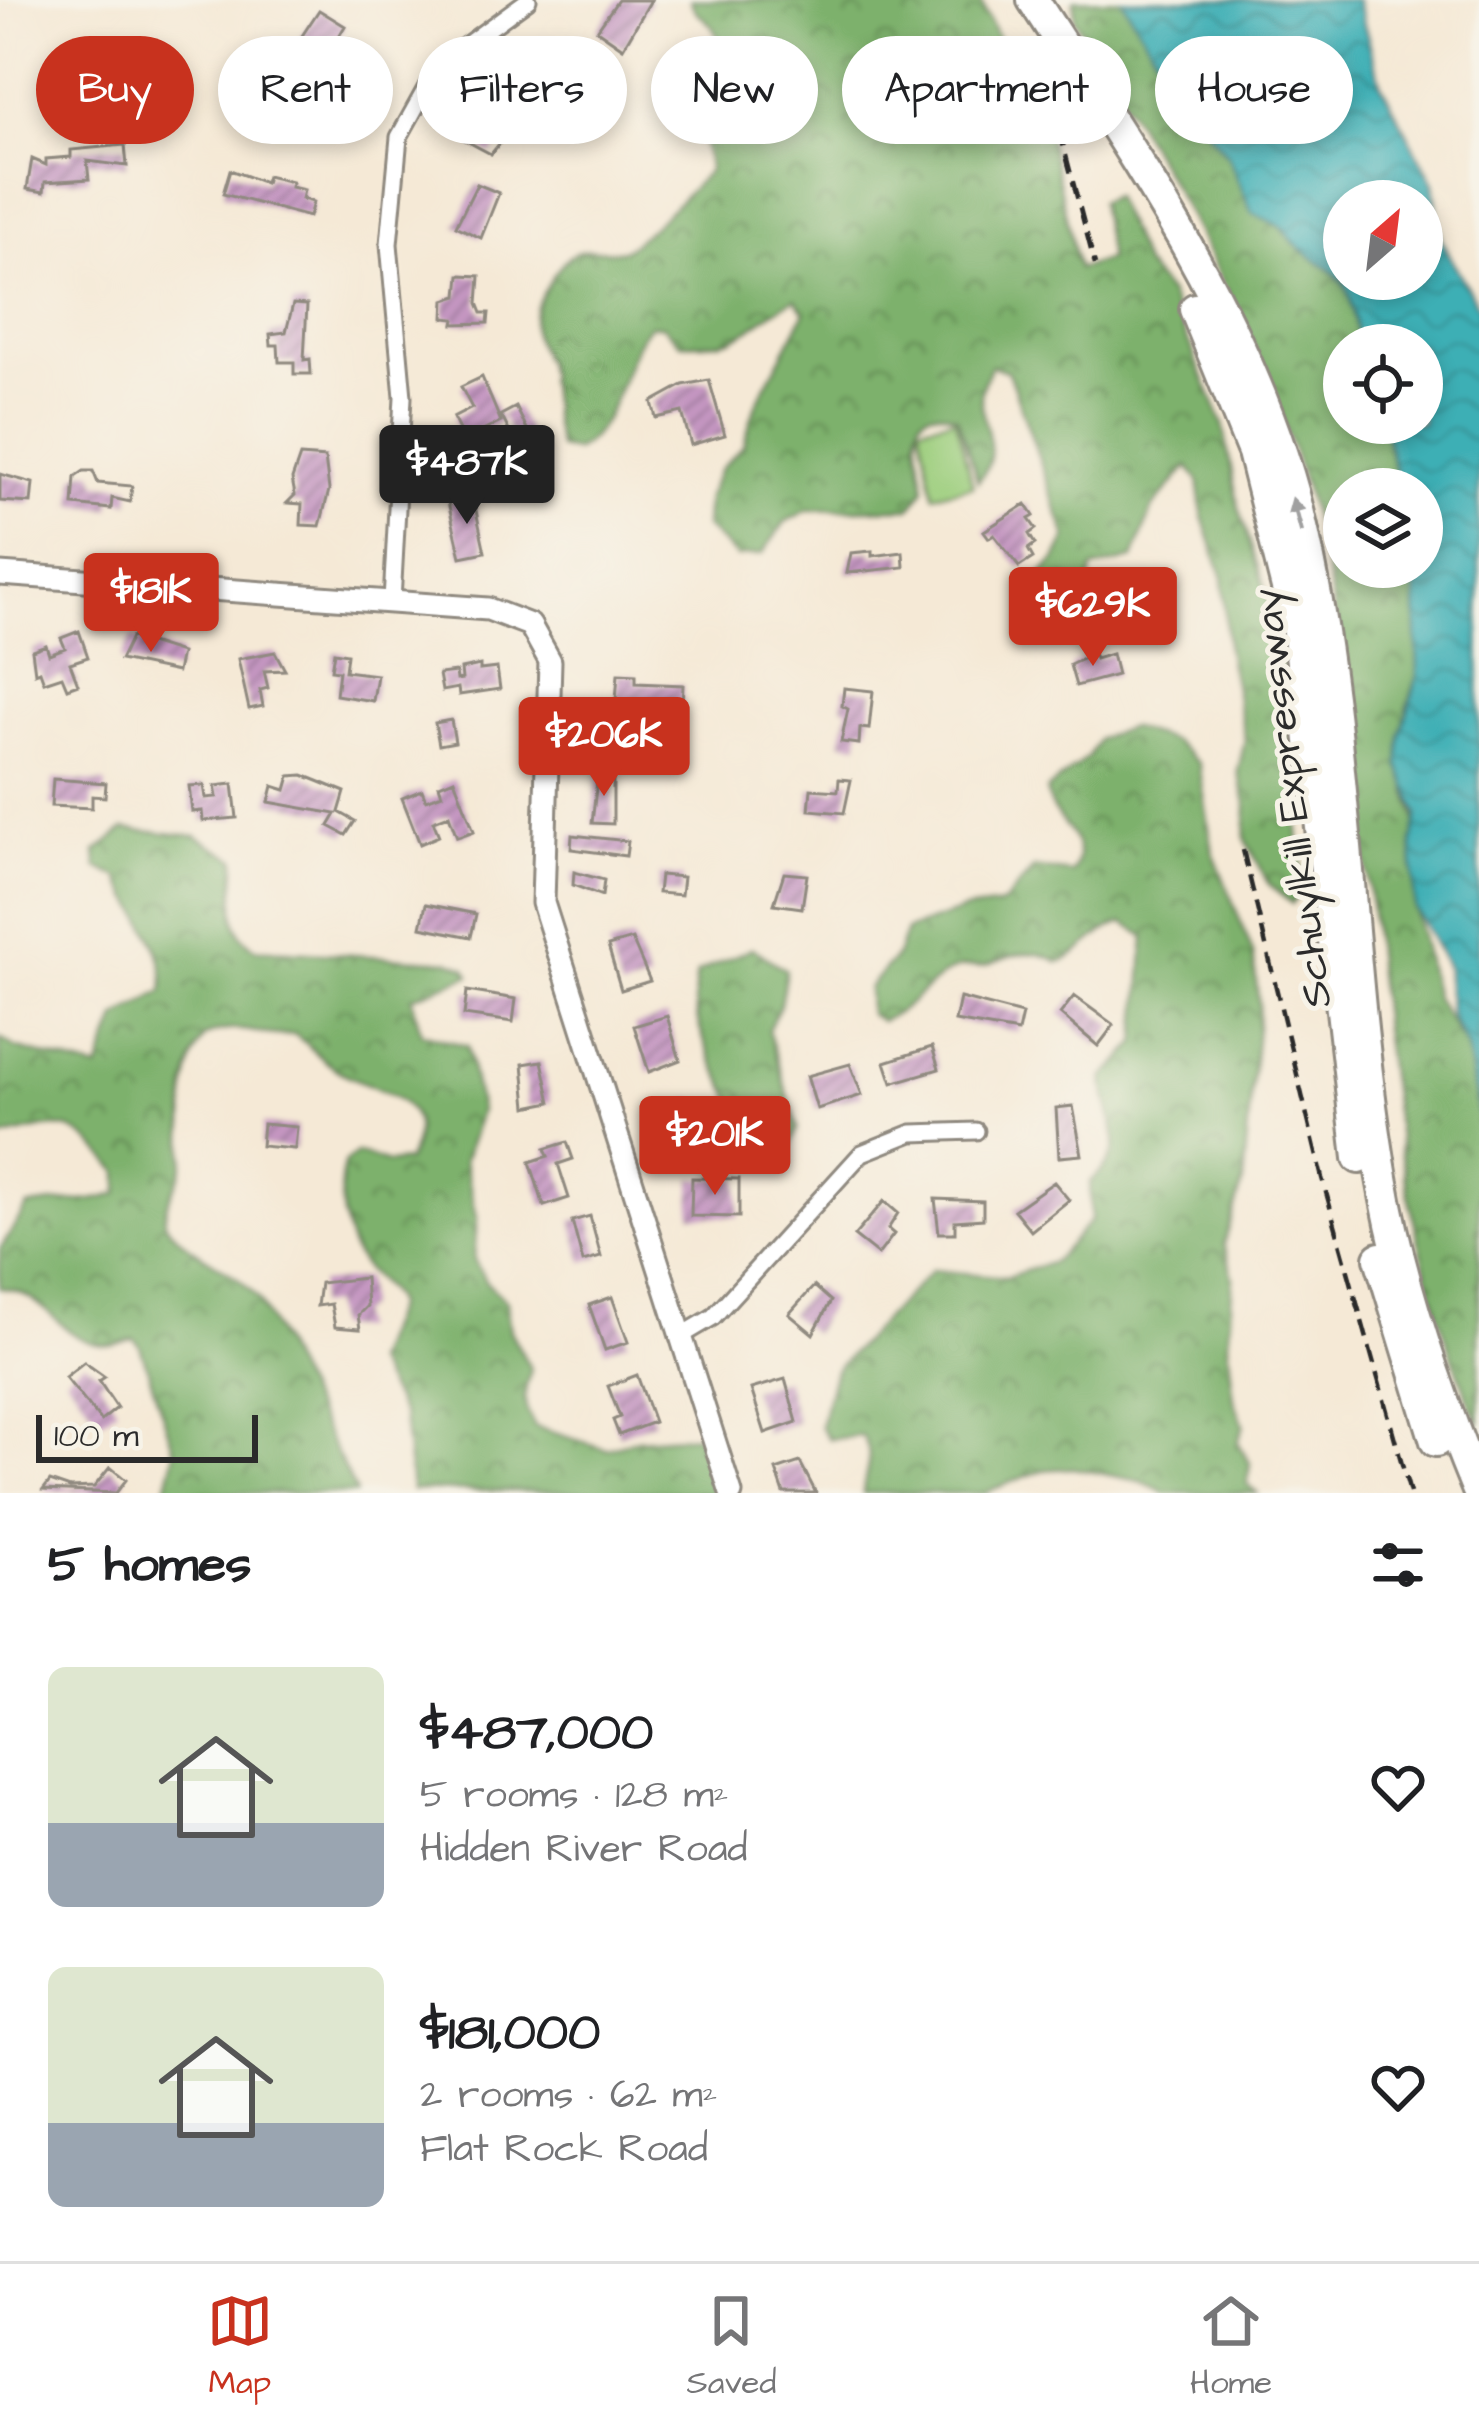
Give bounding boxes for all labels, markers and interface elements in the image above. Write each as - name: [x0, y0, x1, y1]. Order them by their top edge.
- chip: Buy: [36, 36, 194, 144]
- chip: Rent: [218, 36, 393, 144]
- chip: Filters: [417, 36, 627, 144]
- chip: New: [651, 36, 818, 144]
- chip: Apartment: [842, 36, 1131, 144]
- chip: House: [1155, 36, 1353, 144]
- north arrow: [1323, 180, 1443, 300]
- map controls: [1323, 180, 1443, 588]
- button: locate: [1323, 324, 1443, 444]
- pin: $487K: [383, 425, 551, 527]
- text: $487K: [406, 437, 528, 491]
- button: layers: [1323, 468, 1443, 588]
- one-way arrow: [1287, 496, 1306, 533]
- pin: $181K: [67, 553, 235, 655]
- text: $181K: [111, 565, 191, 619]
- pin: $629K: [1009, 567, 1177, 669]
- text: $629K: [1036, 579, 1150, 633]
- street label: Schuylkill Expressway: [1239, 585, 1348, 1011]
- pin: $206K: [520, 697, 688, 799]
- text: $206K: [546, 709, 662, 763]
- pin: $201K: [631, 1096, 799, 1198]
- text: $201K: [666, 1108, 764, 1162]
- scale bar: [36, 1409, 258, 1462]
- text: 100 m: [54, 1413, 139, 1459]
- text: 5 homes: [48, 1530, 251, 1601]
- icon: filters: [1365, 1532, 1431, 1598]
- text: $487,000: [420, 1698, 653, 1769]
- icon: home: [144, 1715, 288, 1859]
- icon: heart: [1365, 1754, 1431, 1820]
- text: 5 rooms · 128 m²: [420, 1769, 728, 1823]
- text: Hidden River Road: [420, 1823, 747, 1877]
- text: $181,000: [420, 1998, 600, 2069]
- icon: home: [144, 2015, 288, 2159]
- icon: heart: [1365, 2054, 1431, 2120]
- text: 2 rooms · 62 m²: [420, 2069, 717, 2123]
- text: Flat Rock Road: [420, 2123, 708, 2177]
- tab: Map: [207, 2288, 273, 2406]
- tab: Saved: [687, 2288, 776, 2406]
- tab: Home: [1190, 2288, 1272, 2406]

